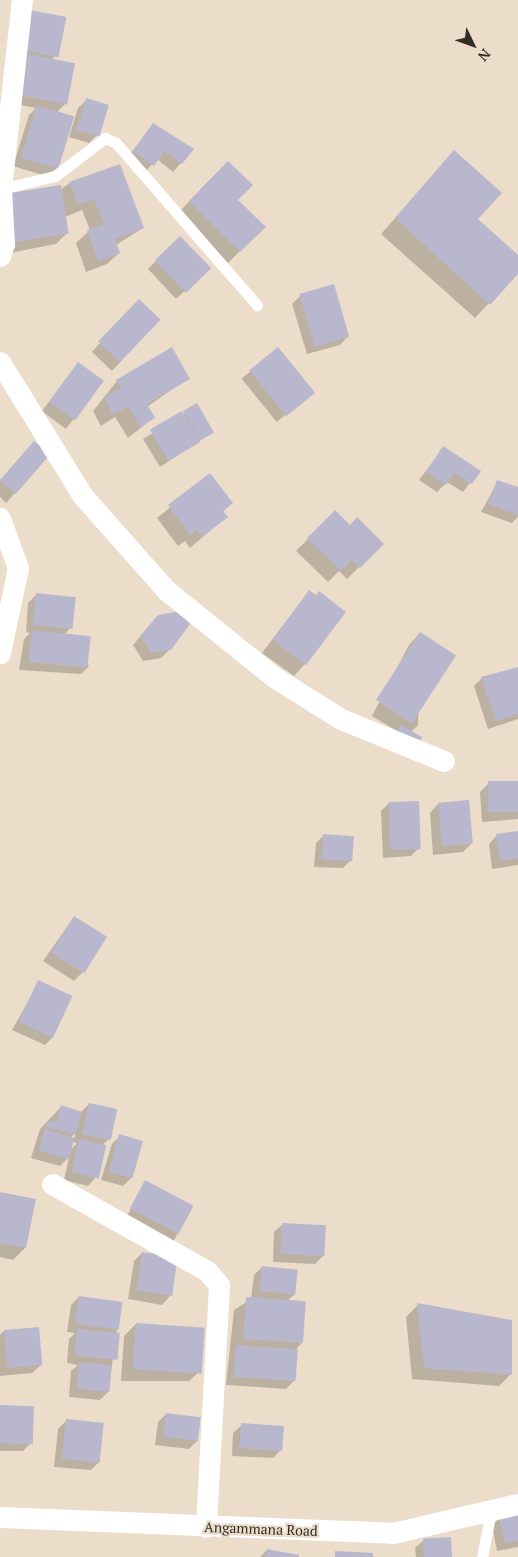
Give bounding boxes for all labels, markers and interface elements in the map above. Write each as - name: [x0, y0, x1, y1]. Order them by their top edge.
- north arrow: [448, 20, 498, 70]
- text: N: [474, 45, 495, 66]
- street label: Angammana Road: [204, 1519, 318, 1539]

